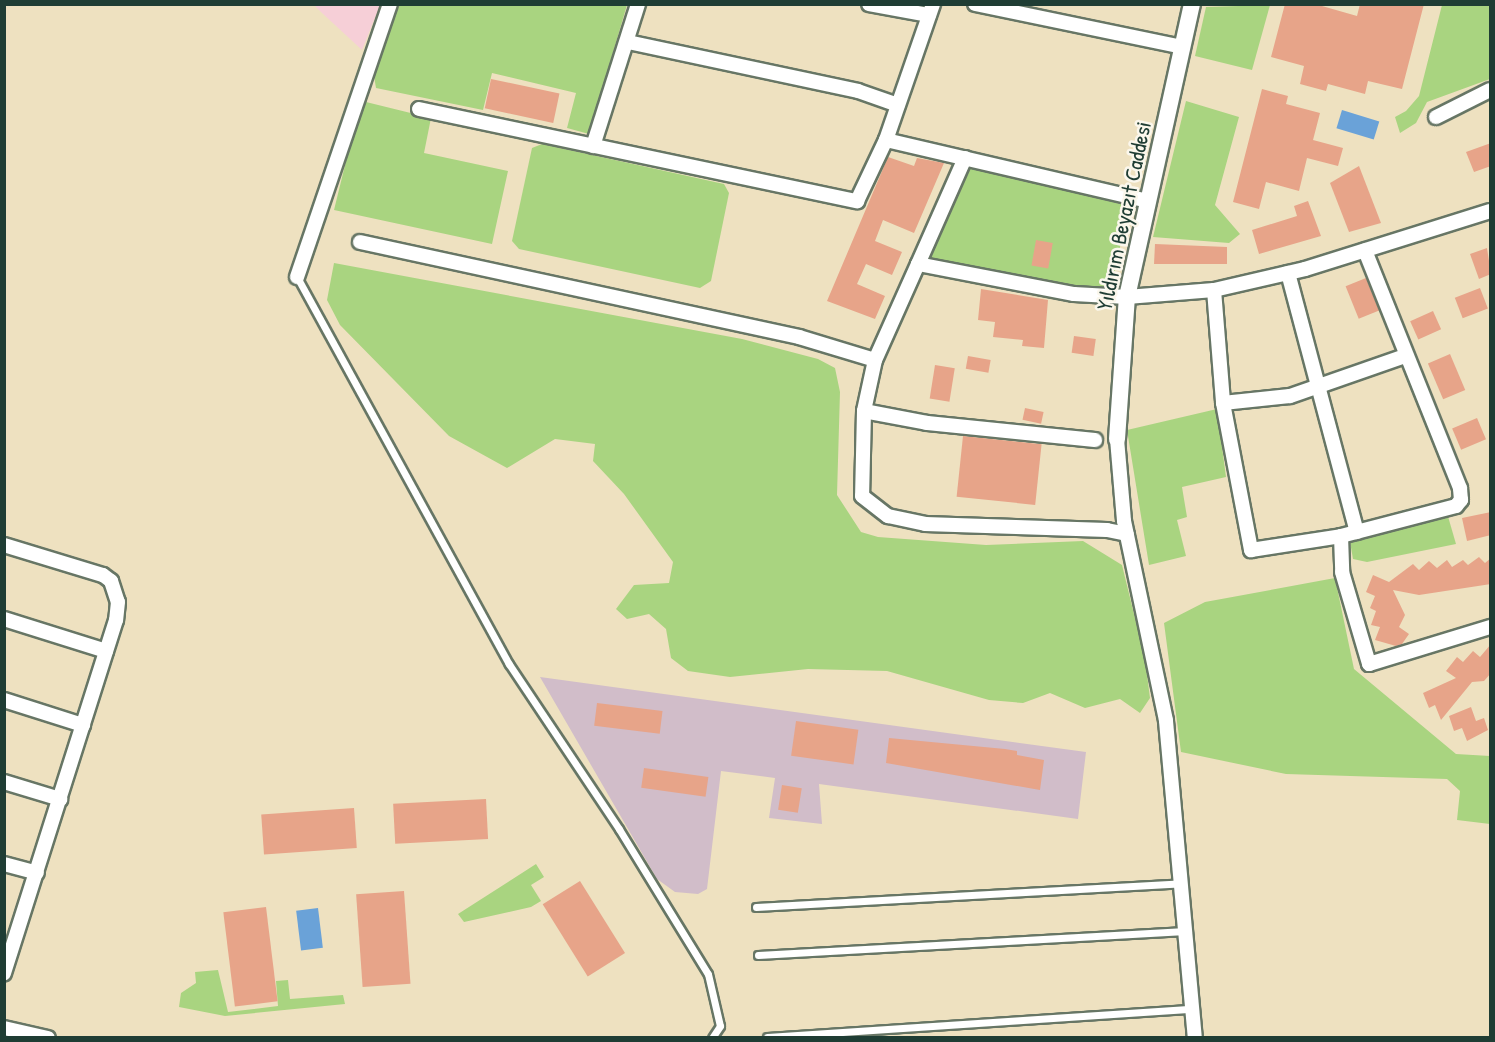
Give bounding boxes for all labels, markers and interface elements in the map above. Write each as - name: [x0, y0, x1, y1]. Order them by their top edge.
- street label: Yıldırım Beyazıt Caddesi: [1091, 119, 1157, 313]

